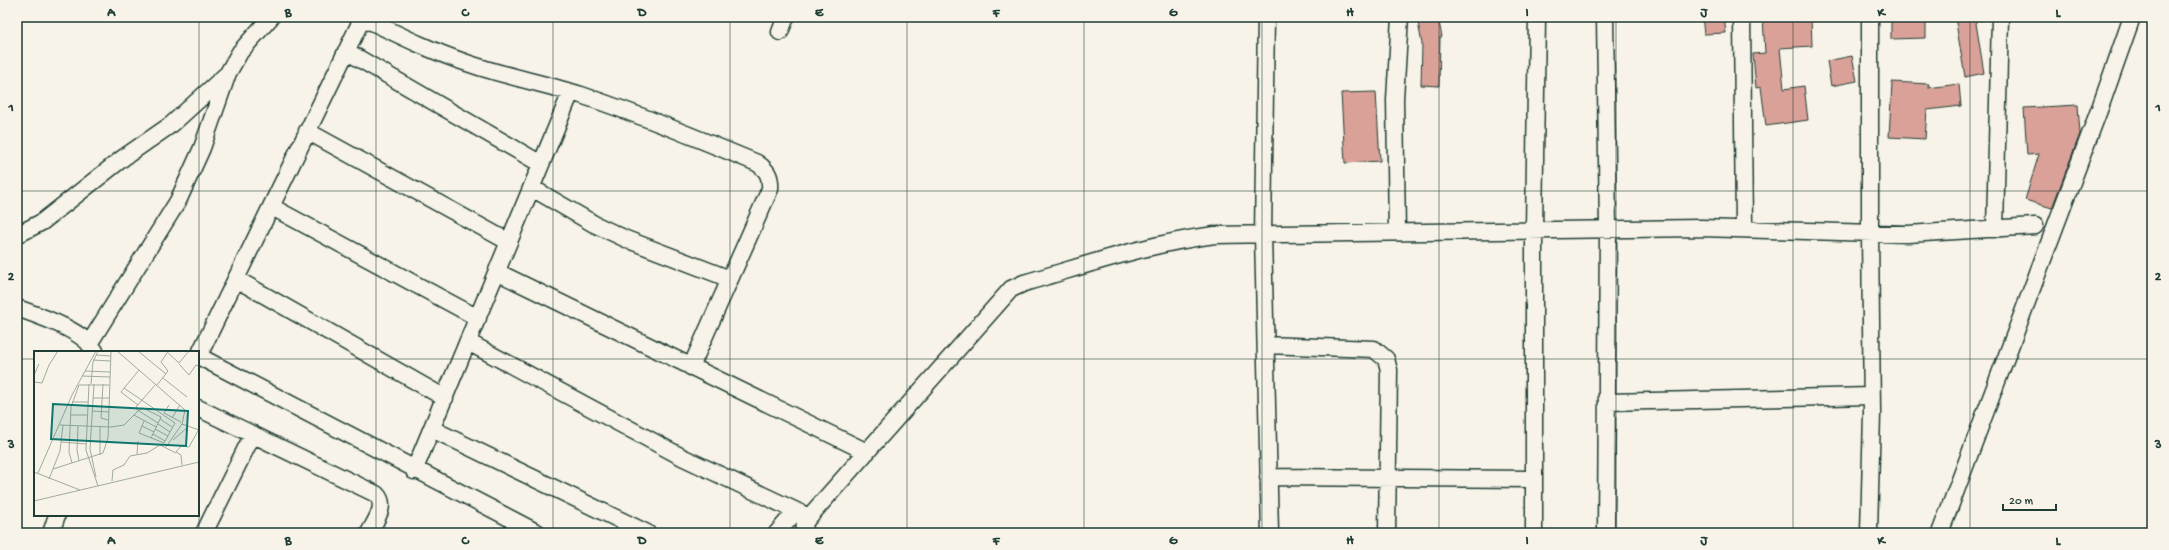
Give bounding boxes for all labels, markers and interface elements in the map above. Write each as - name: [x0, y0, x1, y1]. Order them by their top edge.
- text: A: [106, 6, 116, 21]
- text: B: [284, 6, 293, 21]
- text: C: [460, 6, 470, 21]
- text: D: [637, 6, 647, 21]
- text: E: [815, 6, 824, 21]
- text: F: [992, 6, 1001, 21]
- text: G: [1169, 6, 1178, 21]
- text: H: [1346, 6, 1354, 21]
- text: I: [1525, 6, 1529, 21]
- text: J: [1700, 6, 1709, 21]
- text: K: [1876, 6, 1886, 21]
- text: L: [2056, 6, 2062, 21]
- text: 1: [7, 101, 14, 116]
- text: 1: [2154, 101, 2161, 116]
- text: 2: [8, 270, 15, 285]
- text: 2: [2155, 270, 2162, 285]
- inset map: [34, 351, 199, 516]
- text: 3: [7, 438, 15, 453]
- text: 3: [2154, 438, 2162, 453]
- scale bar: [2003, 486, 2056, 512]
- text: 20 m: [2009, 495, 2034, 509]
- text: A: [106, 534, 116, 549]
- text: B: [284, 534, 293, 549]
- text: C: [460, 534, 470, 549]
- text: D: [637, 534, 647, 549]
- text: E: [815, 534, 824, 549]
- text: F: [992, 534, 1001, 549]
- text: G: [1169, 534, 1178, 549]
- text: H: [1346, 534, 1354, 549]
- text: I: [1525, 534, 1529, 549]
- text: J: [1700, 534, 1709, 549]
- text: K: [1876, 534, 1886, 549]
- text: L: [2056, 534, 2062, 549]

